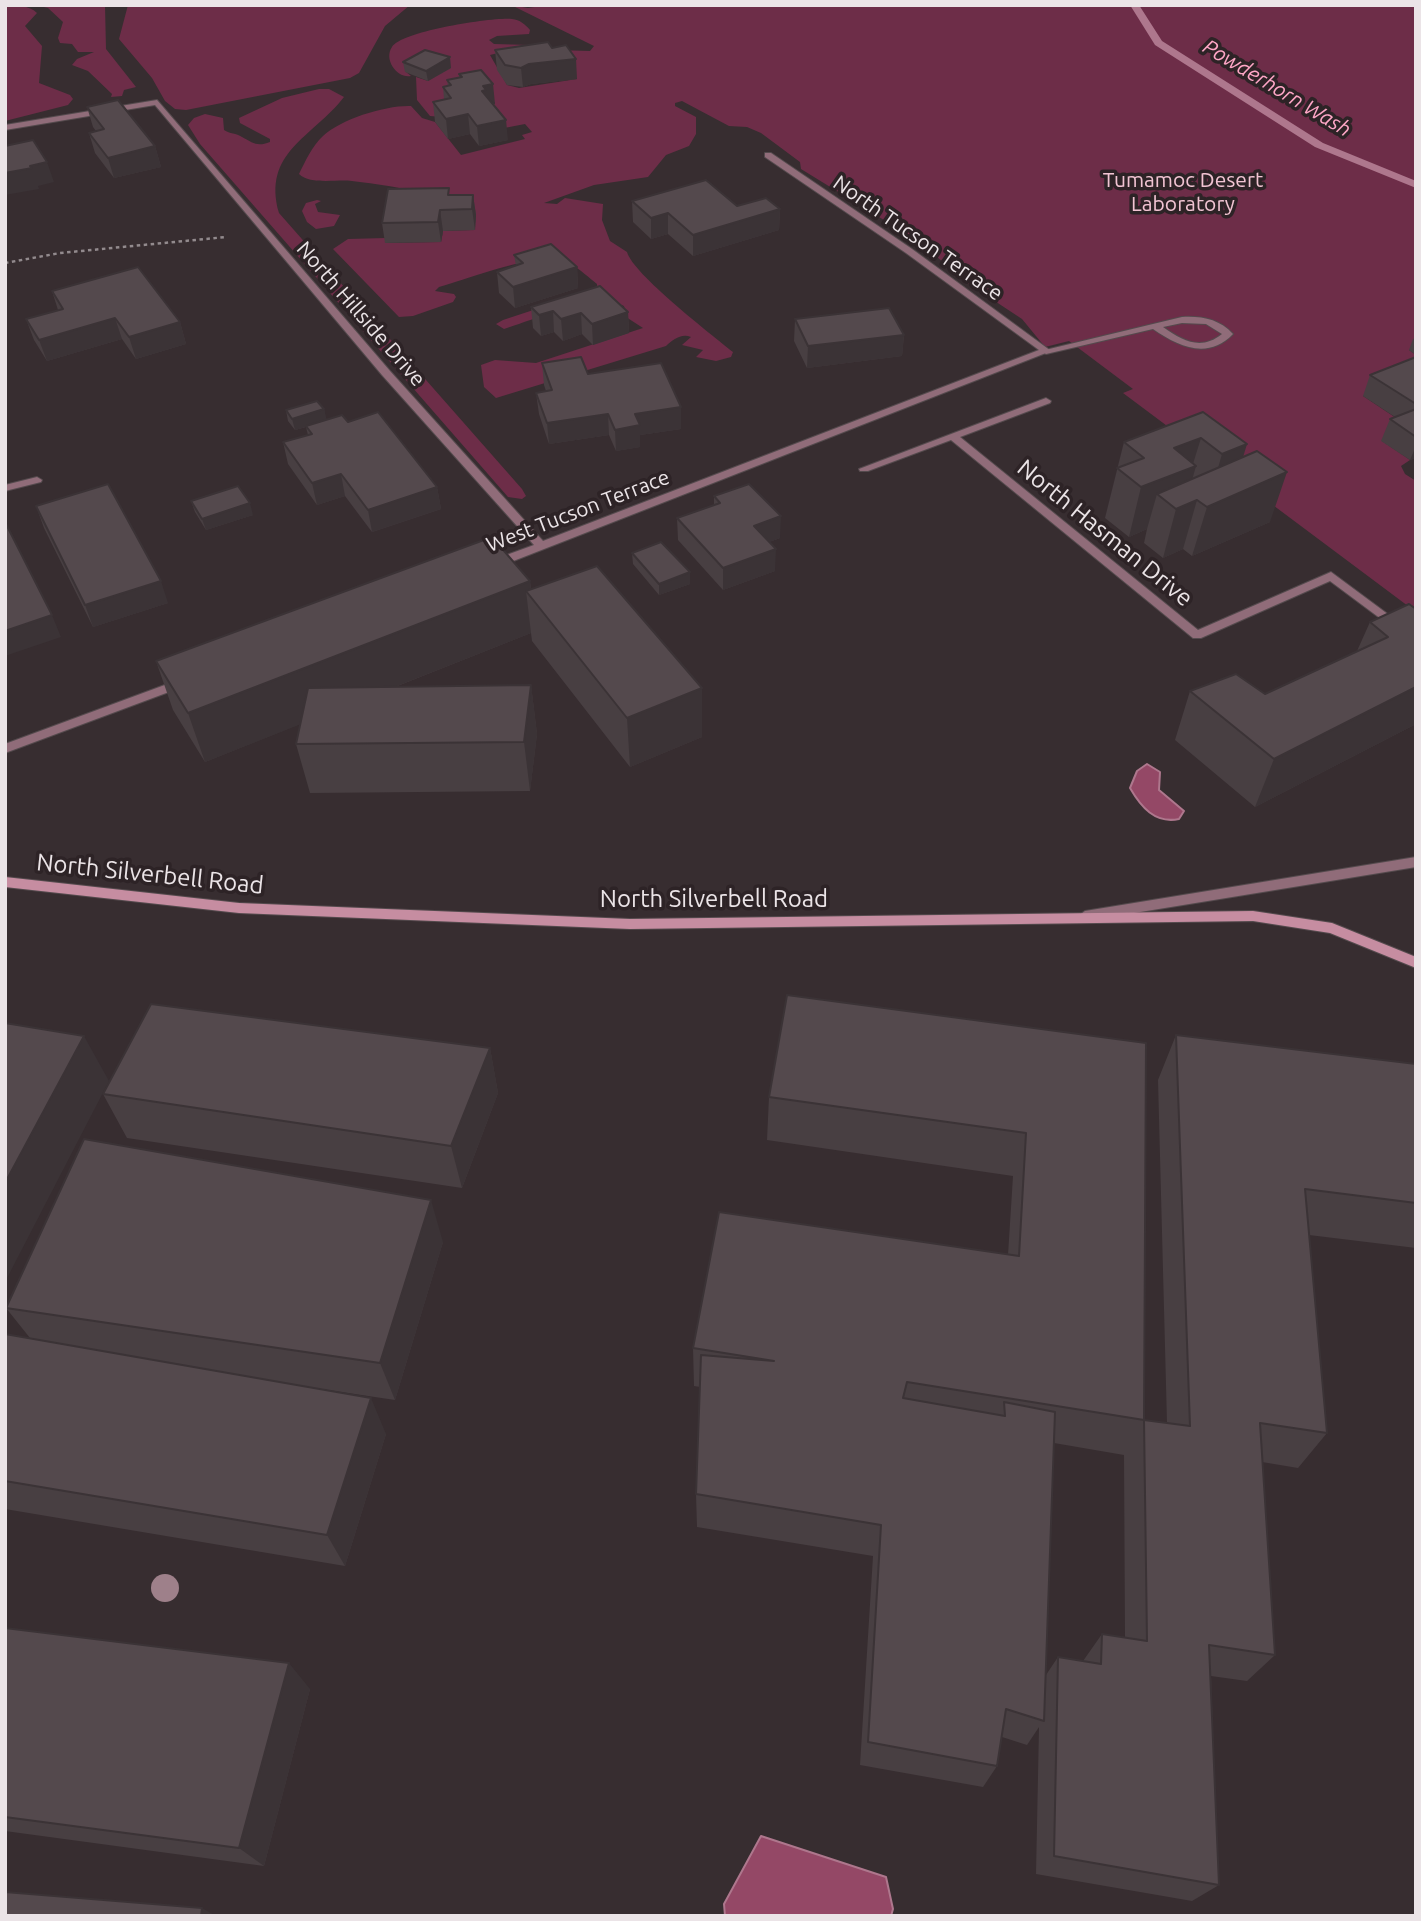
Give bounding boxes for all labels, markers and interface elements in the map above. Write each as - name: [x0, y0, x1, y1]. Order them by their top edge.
- water label: Powderhorn Wash: [1198, 34, 1356, 142]
- park label: Tumamoc Desert Laboratory: [1103, 167, 1263, 217]
- street label: North Tucson Terrace: [828, 170, 1008, 306]
- street label: North Hillside Drive: [291, 236, 431, 392]
- street label: North Hasman Drive: [1011, 453, 1199, 613]
- street label: West Tucson Terrace: [483, 464, 673, 558]
- street label: North Silverbell Road: [35, 848, 265, 900]
- street label: North Silverbell Road: [600, 885, 828, 913]

